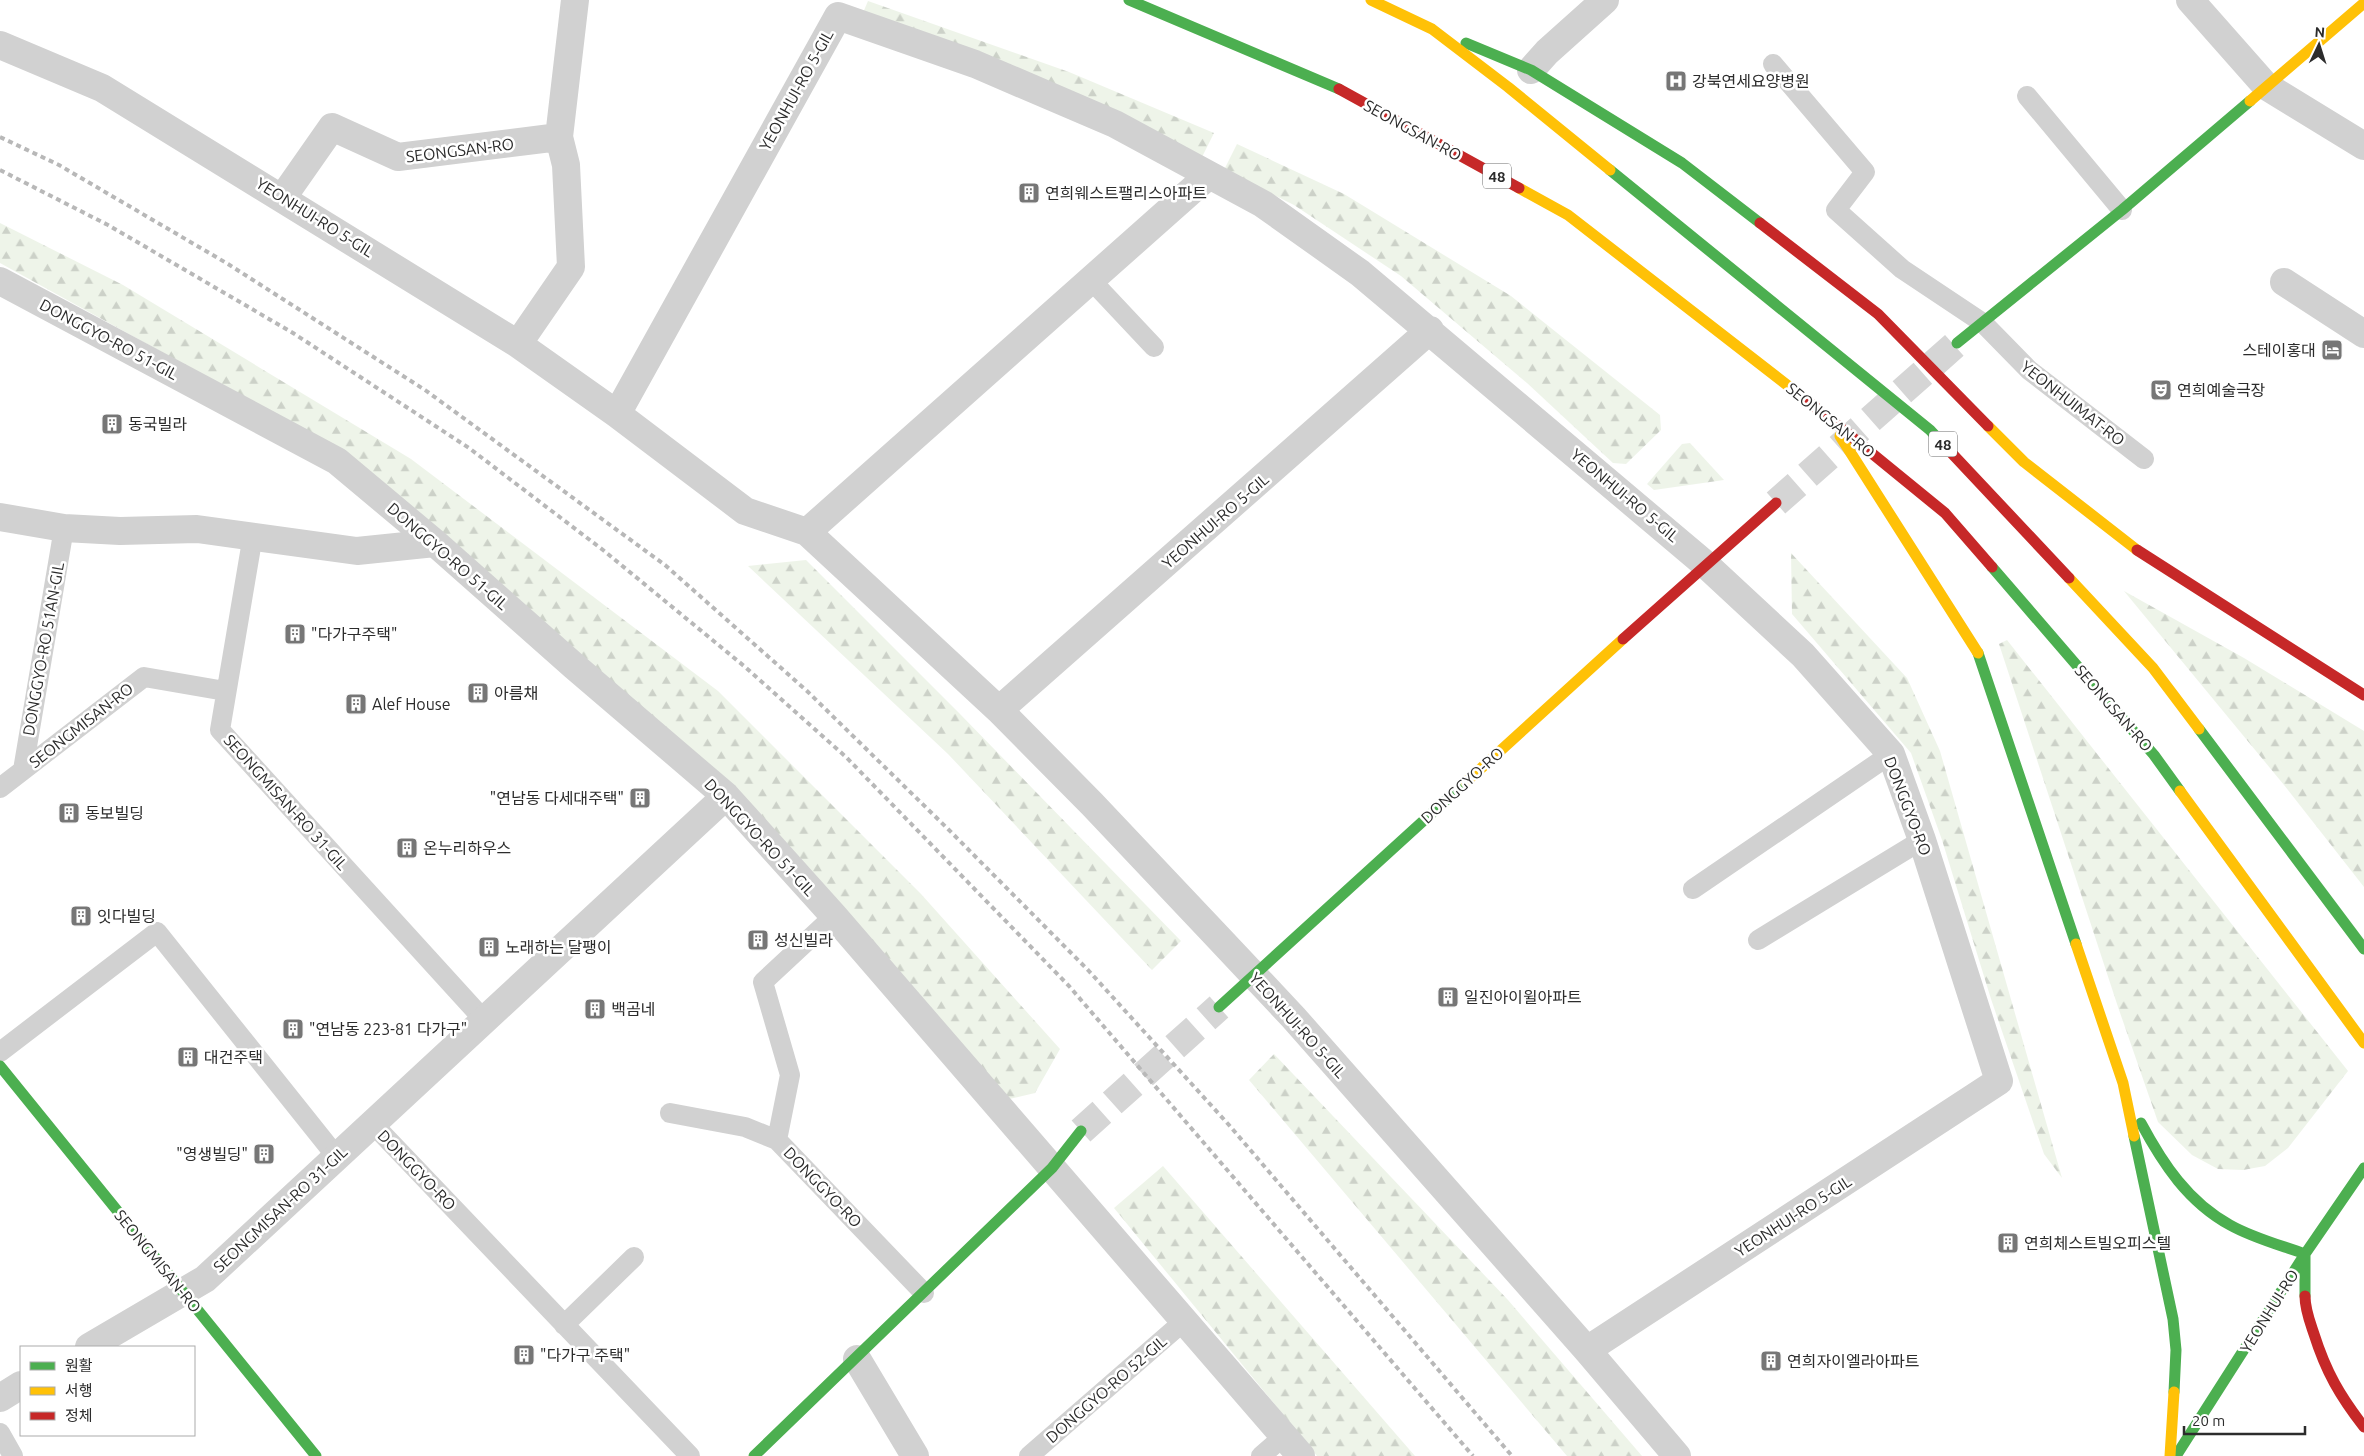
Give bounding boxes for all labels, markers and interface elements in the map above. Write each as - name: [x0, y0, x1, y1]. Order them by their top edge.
- north arrow: [2294, 20, 2344, 70]
- text: N: [2314, 24, 2326, 40]
- street label: YEONHUI-RO 5-GIL: [755, 27, 837, 153]
- hospital icon: 강북연세요양병원: [1664, 69, 1688, 93]
- place label: 강북연세요양병원: [1692, 72, 1810, 90]
- street label: SEONGSAN-RO: [1361, 96, 1465, 164]
- street label: SEONGSAN-RO: [405, 134, 515, 166]
- road number: 48: [1483, 164, 1511, 188]
- street label: YEONHUI-RO 5-GIL: [253, 174, 377, 260]
- building icon: 연희웨스트팰리스아파트: [1017, 181, 1041, 205]
- place label: 연희웨스트팰리스아파트: [1045, 184, 1207, 202]
- street label: DONGGYO-RO 51-GIL: [37, 295, 181, 383]
- hotel icon: 스테이홍대: [2320, 338, 2344, 362]
- place label: 스테이홍대: [2242, 341, 2316, 359]
- street label: YEONHUIMAT-RO: [2018, 357, 2128, 449]
- theatre icon: 연희예술극장: [2149, 378, 2173, 402]
- street label: SEONGSAN-RO: [1783, 379, 1879, 461]
- place label: 연희예술극장: [2177, 381, 2266, 399]
- building icon: 동국빌라: [100, 412, 124, 436]
- place label: 동국빌라: [128, 415, 187, 433]
- road number: 48: [1929, 432, 1957, 456]
- street label: YEONHUI-RO 5-GIL: [1567, 445, 1683, 545]
- street label: YEONHUI-RO 5-GIL: [1158, 470, 1272, 572]
- street label: DONGGYO-RO 51-GIL: [384, 499, 512, 613]
- street label: DONGGYO-RO 51AN-GIL: [19, 561, 67, 737]
- building icon: "다가구주택": [283, 622, 307, 646]
- place label: "다가구주택": [311, 625, 397, 643]
- street label: SEONGSAN-RO: [2072, 661, 2156, 755]
- street label: SEONGMISAN-RO: [26, 679, 136, 771]
- building icon: 아름채: [466, 681, 490, 705]
- place label: 아름채: [494, 684, 538, 702]
- building icon: Alef House: [344, 692, 368, 716]
- place label: Alef House: [372, 695, 451, 713]
- street label: SEONGMISAN-RO 31-GIL: [220, 731, 352, 873]
- street label: DONGGYO-RO: [1417, 743, 1507, 827]
- street label: DONGGYO-RO: [1881, 754, 1935, 858]
- street label: DONGGYO-RO 51-GIL: [701, 775, 819, 899]
- building icon: "연남동 다세대주택": [628, 786, 652, 810]
- place label: "연남동 다세대주택": [490, 789, 624, 807]
- building icon: 동보빌딩: [57, 801, 81, 825]
- place label: 동보빌딩: [85, 804, 144, 822]
- building icon: 온누리하우스: [395, 836, 419, 860]
- place label: 온누리하우스: [423, 839, 511, 857]
- building icon: 잇다빌딩: [69, 904, 93, 928]
- place label: 잇다빌딩: [97, 907, 156, 925]
- building icon: 성신빌라: [746, 928, 770, 952]
- place label: 성신빌라: [774, 931, 833, 949]
- building icon: 노래하는 달팽이: [477, 935, 501, 959]
- place label: 노래하는 달팽이: [505, 938, 612, 956]
- street label: YEONHUI-RO 5-GIL: [1246, 969, 1350, 1081]
- building icon: 일진아이윌아파트: [1436, 985, 1460, 1009]
- place label: 일진아이윌아파트: [1464, 988, 1582, 1006]
- building icon: 백곰네: [583, 997, 607, 1021]
- place label: 백곰네: [611, 1000, 655, 1018]
- building icon: "연남동 223-81 다가구": [281, 1017, 305, 1041]
- place label: "연남동 223-81 다가구": [309, 1020, 467, 1038]
- building icon: 대건주택: [176, 1045, 200, 1069]
- place label: 대건주택: [204, 1048, 263, 1066]
- street label: DONGGYO-RO: [374, 1126, 460, 1214]
- street label: SEONGMISAN-RO 31-GIL: [210, 1142, 350, 1276]
- building icon: "영생빌딩": [252, 1142, 276, 1166]
- street label: DONGGYO-RO: [780, 1143, 866, 1231]
- place label: "영생빌딩": [176, 1145, 248, 1163]
- street label: YEONHUI-RO 5-GIL: [1731, 1172, 1855, 1260]
- street label: SEONGMISAN-RO: [111, 1206, 205, 1316]
- building icon: 연희체스트빌오피스텔: [1996, 1231, 2020, 1255]
- place label: 연희체스트빌오피스텔: [2024, 1234, 2171, 1252]
- street label: YEONHUI-RO: [2236, 1266, 2302, 1356]
- street label: DONGGYO-RO 52-GIL: [1042, 1332, 1170, 1446]
- building icon: "다가구 주택": [512, 1343, 536, 1367]
- legend: [20, 1346, 195, 1436]
- place label: "다가구 주택": [540, 1346, 630, 1364]
- building icon: 연희자이엘라아파트: [1759, 1349, 1783, 1373]
- place label: 연희자이엘라아파트: [1787, 1352, 1919, 1370]
- text: 원활: [65, 1357, 93, 1374]
- text: 서행: [65, 1382, 93, 1399]
- scale bar: [2184, 1404, 2305, 1436]
- text: 정체: [65, 1407, 93, 1424]
- text: 20 m: [2192, 1412, 2225, 1429]

